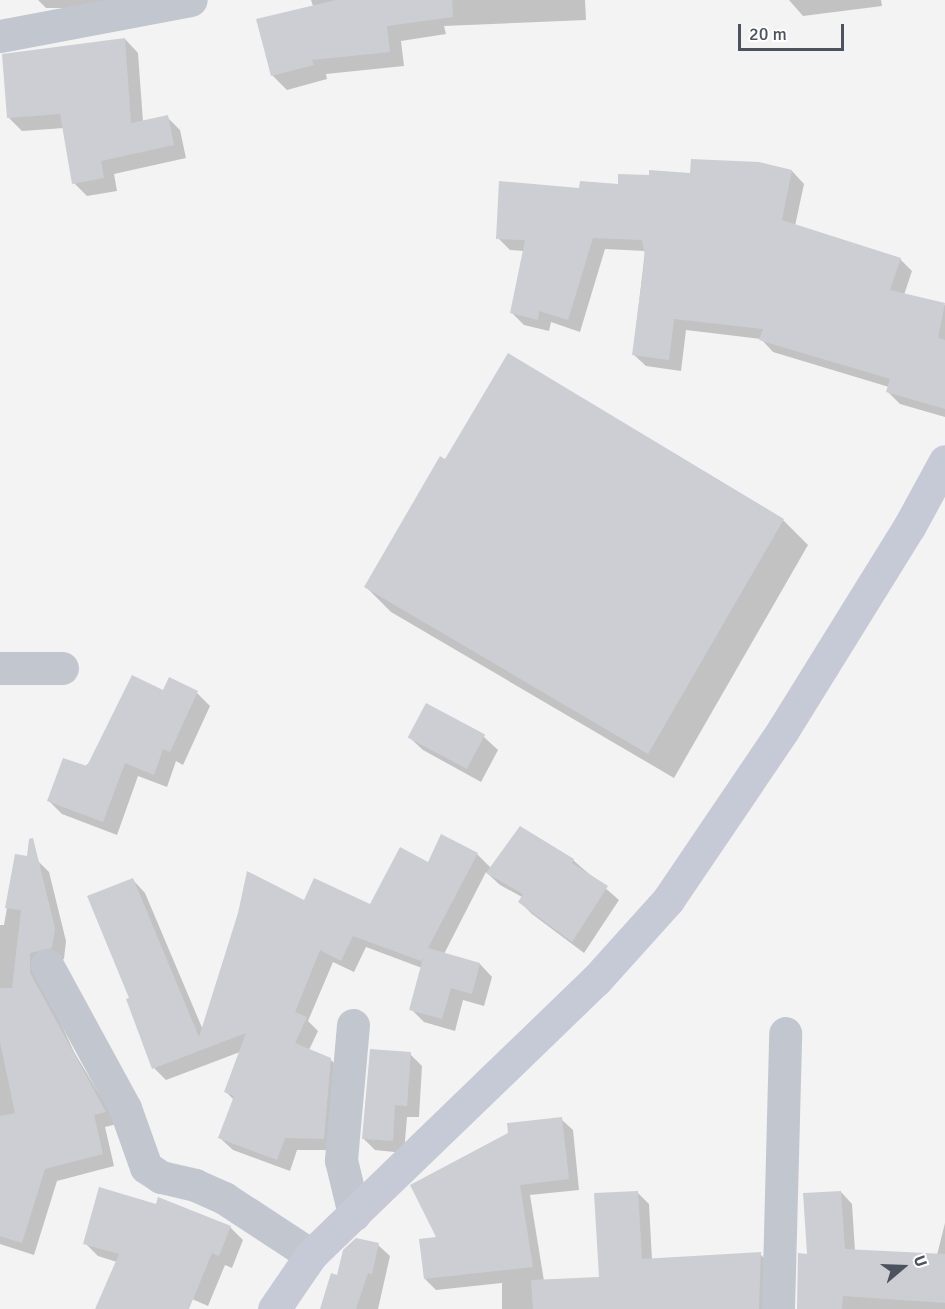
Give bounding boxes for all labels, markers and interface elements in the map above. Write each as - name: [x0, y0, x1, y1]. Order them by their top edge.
- scale bar: [741, 12, 848, 50]
- text: 20 m: [749, 23, 787, 45]
- north arrow: [873, 1237, 933, 1297]
- text: U: [909, 1253, 931, 1269]

